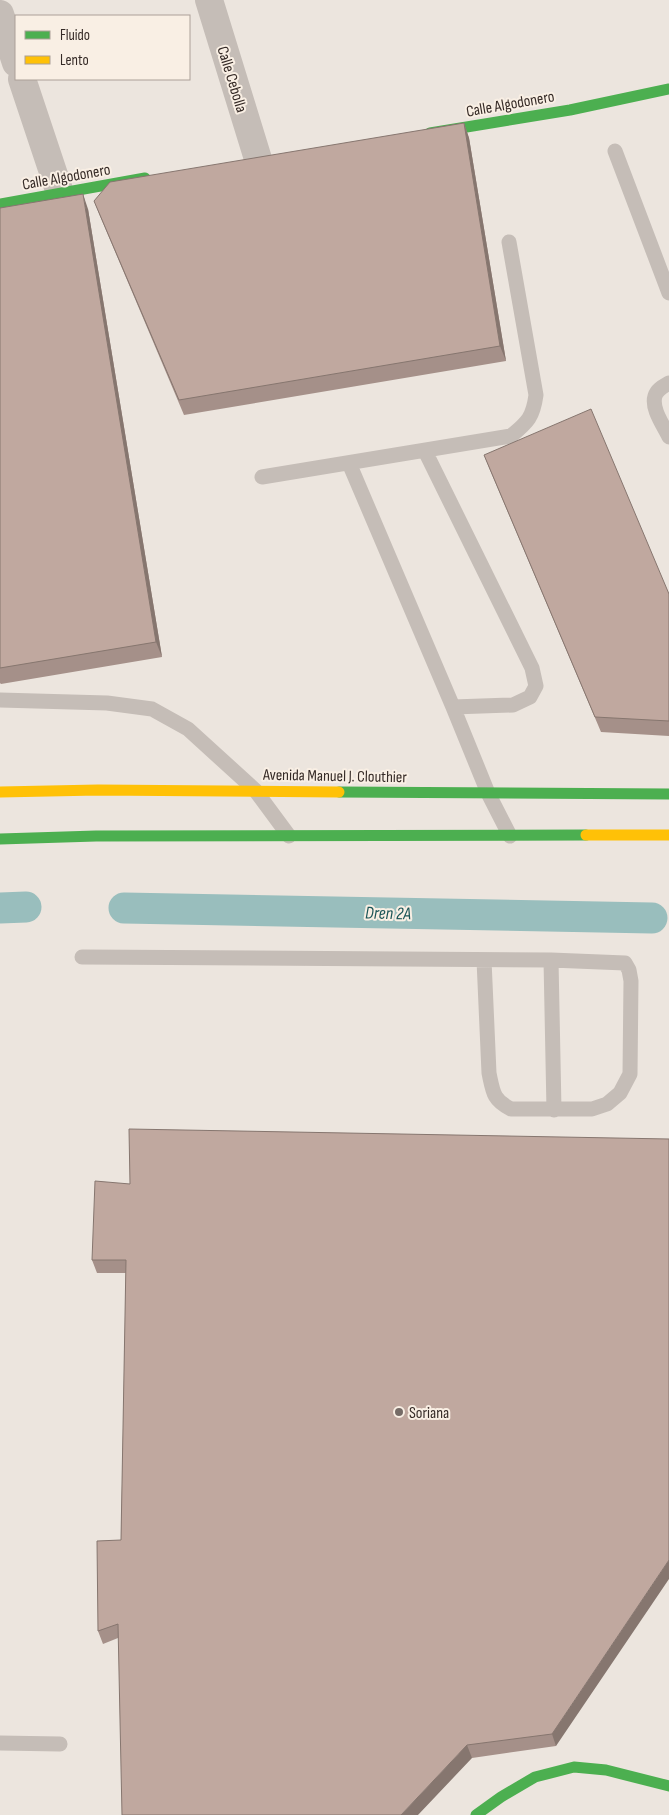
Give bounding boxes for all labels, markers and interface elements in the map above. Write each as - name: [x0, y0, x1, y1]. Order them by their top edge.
- legend: [15, 15, 190, 80]
- text: Fluido: [60, 26, 90, 45]
- street label: Calle Cebolla: [213, 44, 251, 115]
- text: Lento: [60, 51, 89, 70]
- street label: Calle Algodonero: [465, 87, 556, 122]
- street label: Calle Algodonero: [21, 160, 112, 195]
- street label: Avenida Manuel J. Clouthier: [262, 766, 407, 787]
- water label: Dren 2A: [365, 903, 411, 924]
- place label: Soriana: [409, 1404, 449, 1423]
- marker: Soriana: [393, 1406, 405, 1418]

